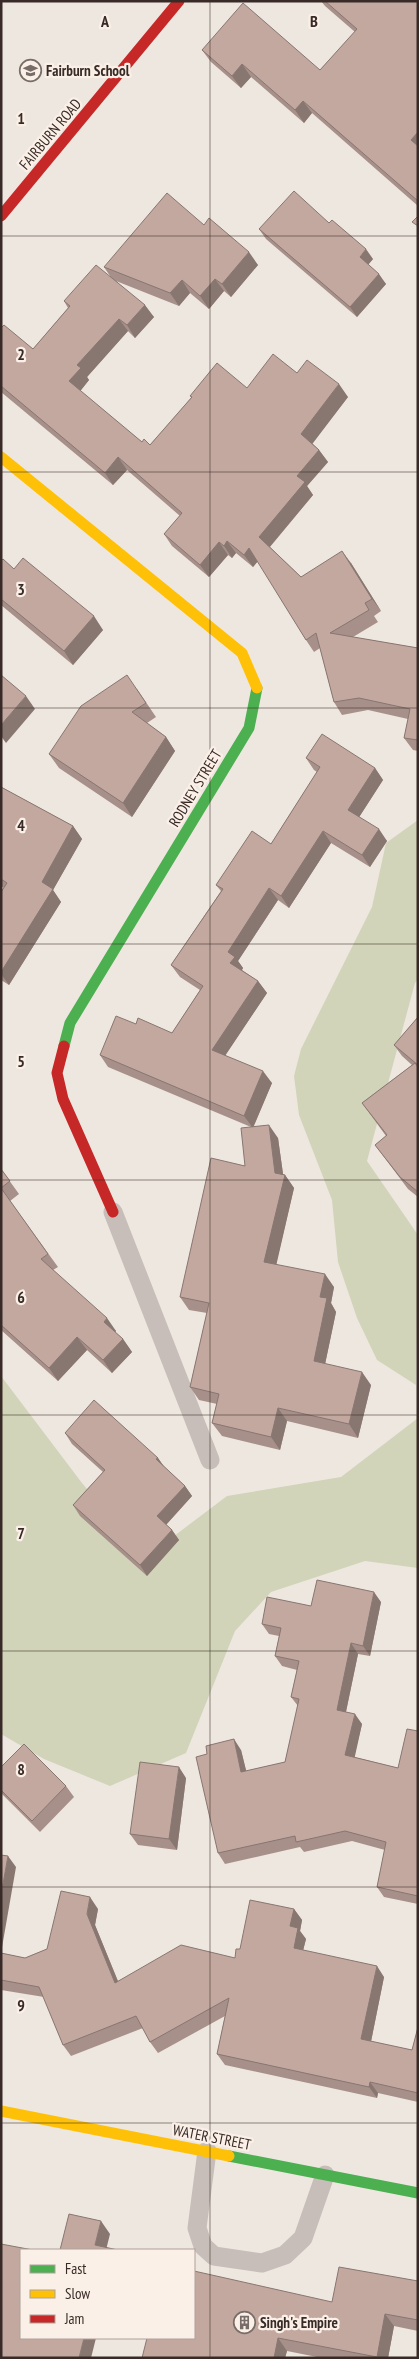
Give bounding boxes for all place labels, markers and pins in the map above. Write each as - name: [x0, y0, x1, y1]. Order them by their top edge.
- school or university icon: Fairburn School: [18, 58, 42, 82]
- place label: Fairburn School: [46, 61, 130, 80]
- building icon: Singh's Empire: [232, 2310, 256, 2334]
- place label: Singh's Empire: [260, 2313, 338, 2332]

